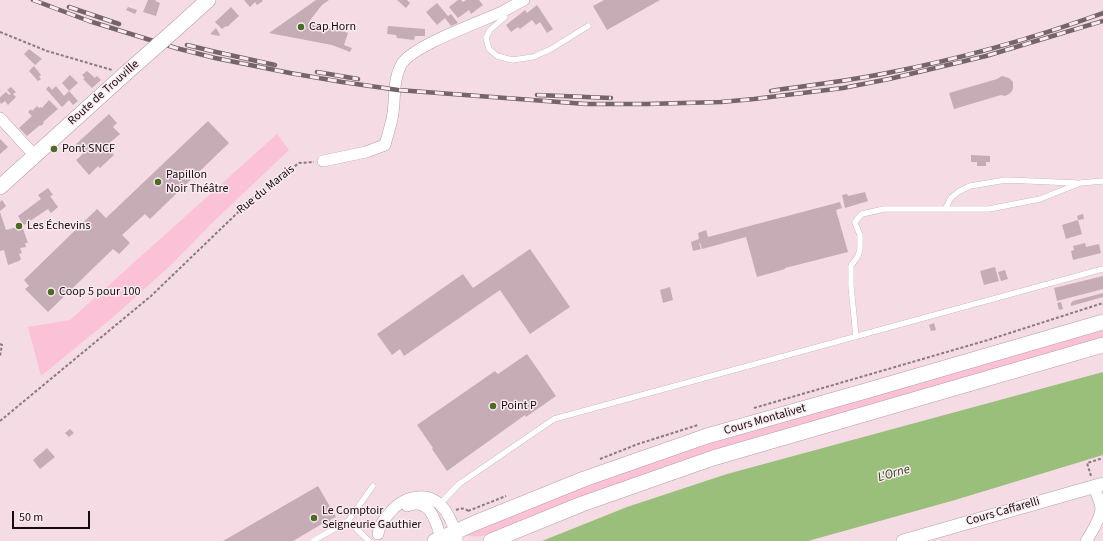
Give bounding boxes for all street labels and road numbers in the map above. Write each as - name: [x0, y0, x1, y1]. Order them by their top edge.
- street label: Route de Trouville: [66, 57, 142, 129]
- street label: Rue du Marais: [234, 162, 298, 218]
- street label: Cours Montalivet: [722, 401, 808, 439]
- street label: Cours Caffarelli: [964, 495, 1042, 529]

